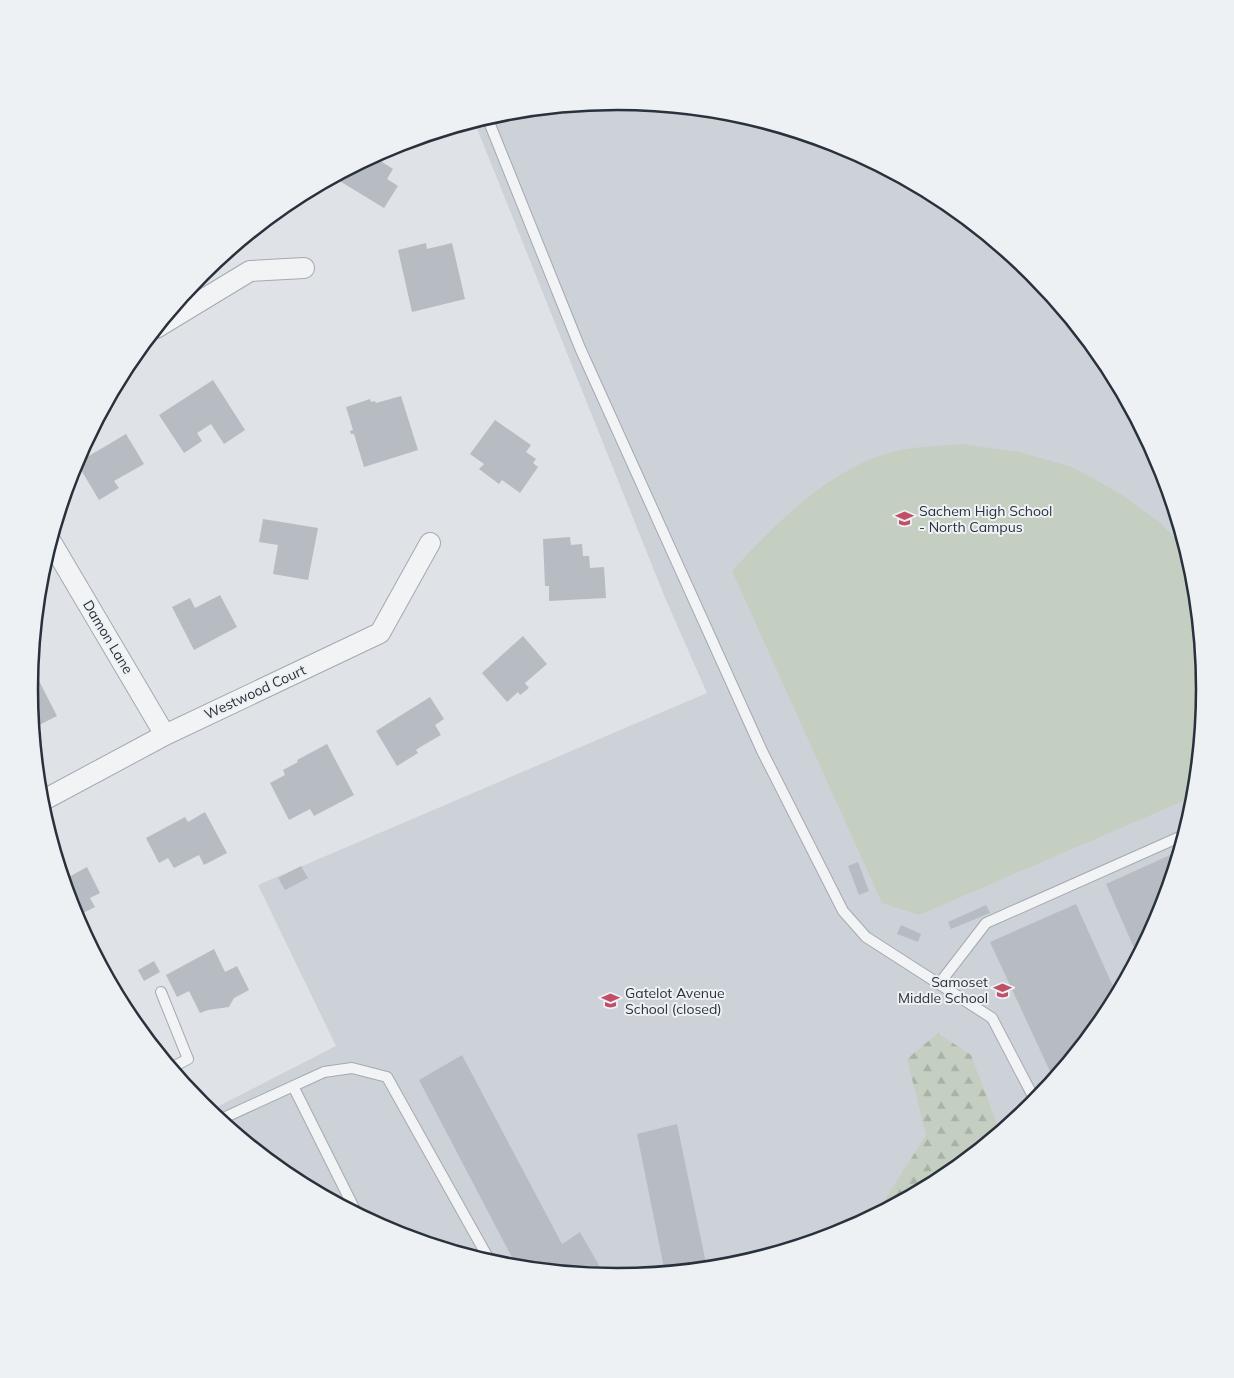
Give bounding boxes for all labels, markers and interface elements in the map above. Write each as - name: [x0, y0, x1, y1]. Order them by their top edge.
- place label: Sachem High School - North Campus: [919, 502, 1052, 536]
- school or university icon: Sachem High School - North Campus: [895, 509, 915, 529]
- street label: Damon Lane: [79, 597, 137, 677]
- street label: Westwood Court: [201, 661, 309, 723]
- place label: Samoset Middle School: [898, 973, 988, 1007]
- school or university icon: Samoset Middle School: [992, 980, 1012, 1000]
- place label: Gatelot Avenue School (closed): [625, 984, 725, 1018]
- school or university icon: Gatelot Avenue School (closed): [601, 991, 621, 1011]

